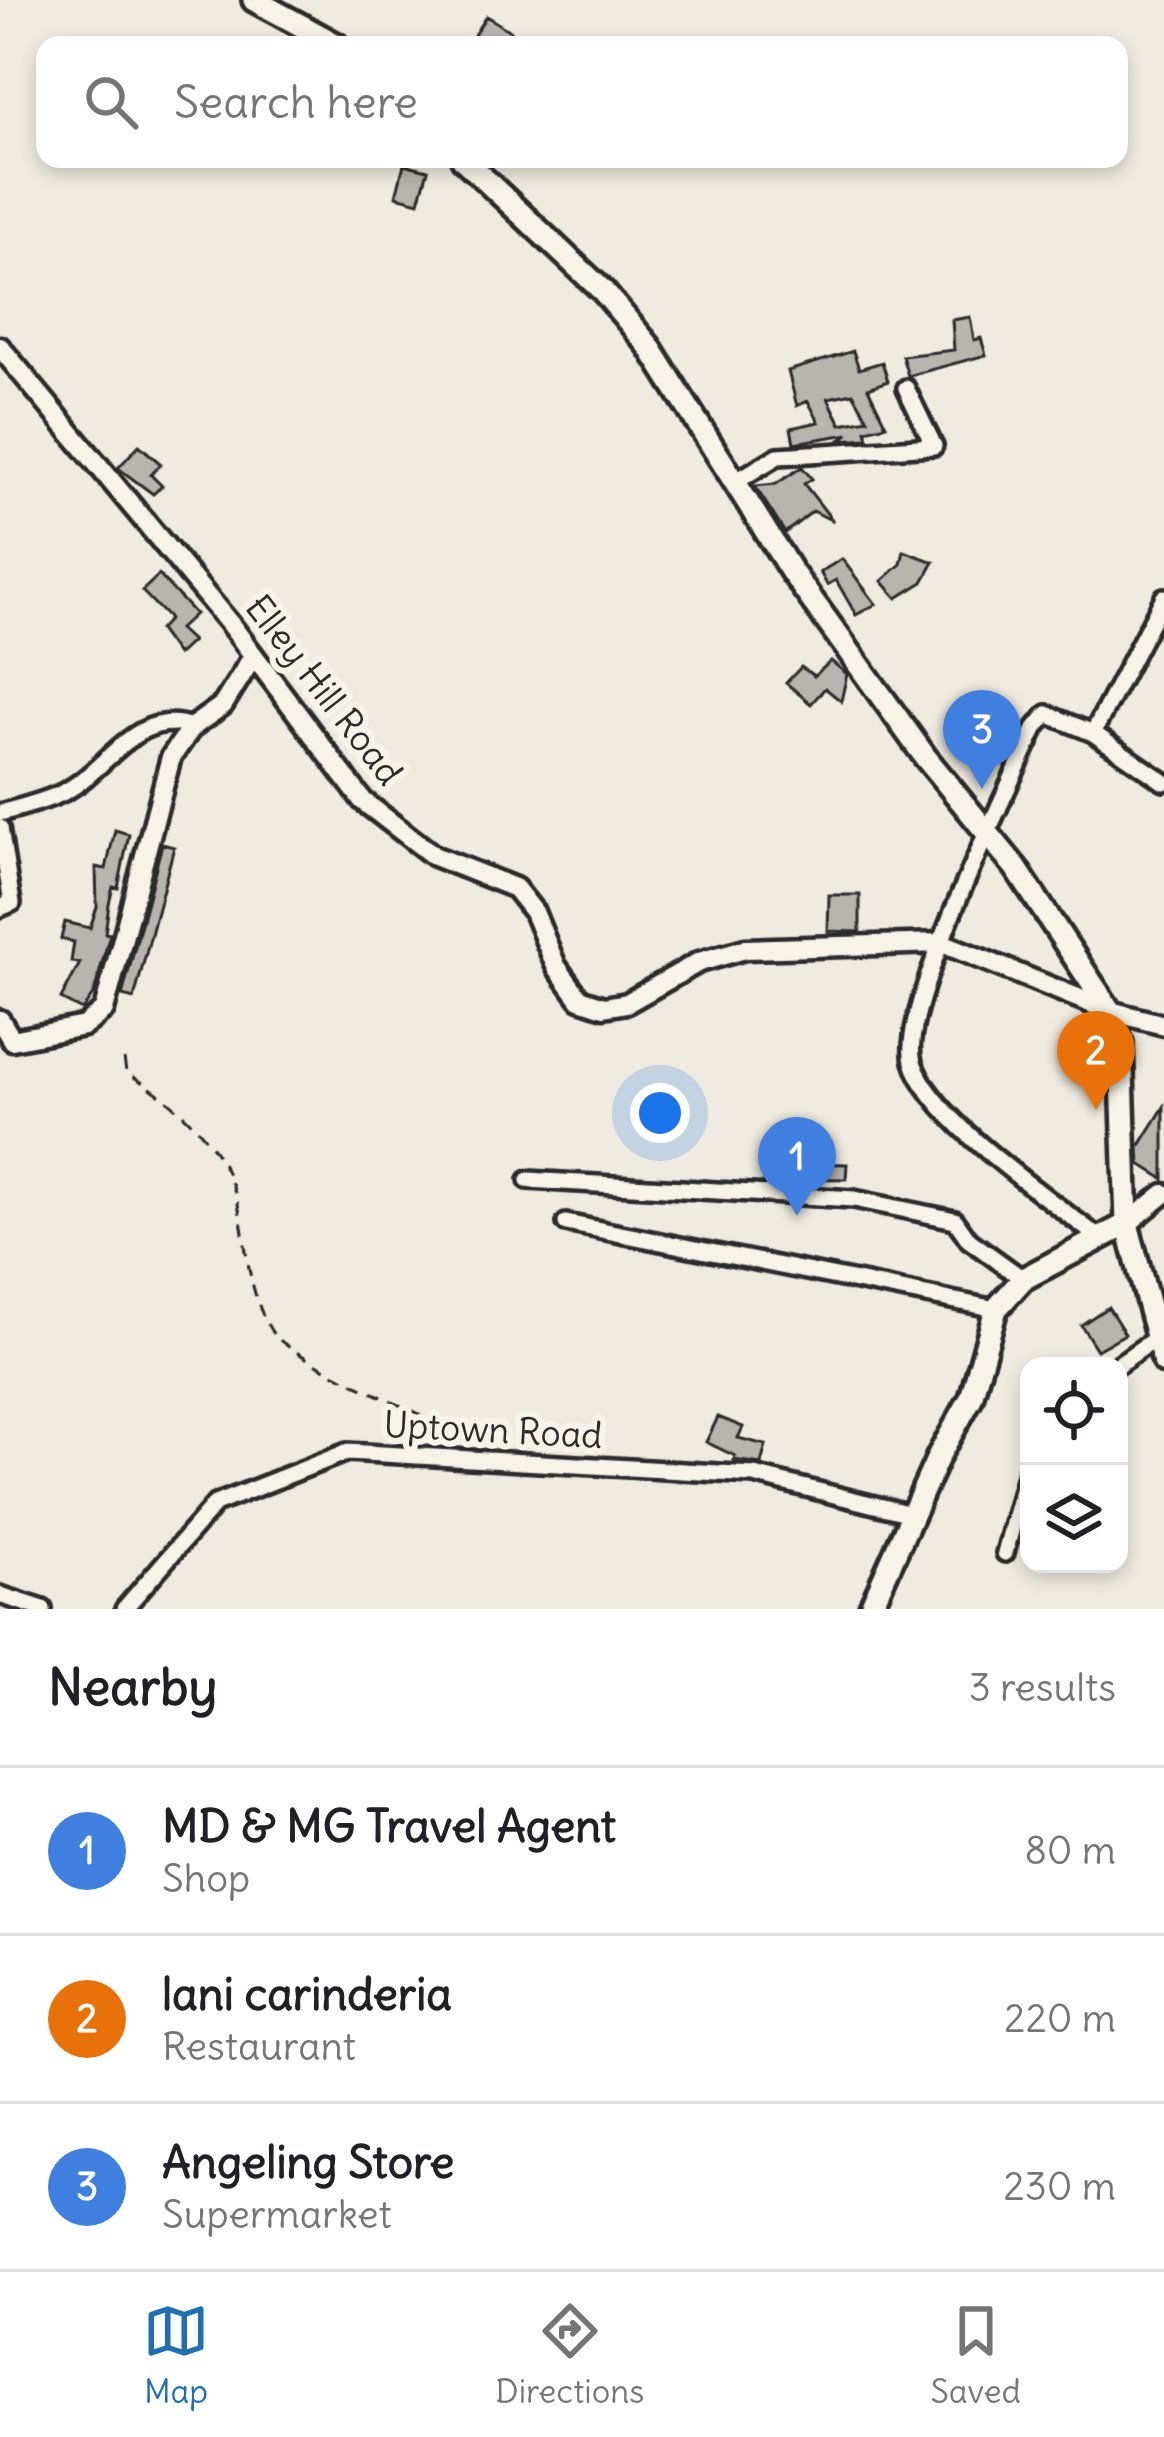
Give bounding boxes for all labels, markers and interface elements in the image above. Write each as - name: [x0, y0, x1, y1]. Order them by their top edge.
- search box: [36, 36, 1128, 168]
- icon: search: [78, 69, 144, 135]
- text: Search here: [174, 74, 418, 130]
- street label: Elley Hill Road: [236, 586, 412, 794]
- pin: 3: [943, 690, 1021, 789]
- pin: 2: [1057, 1011, 1135, 1110]
- your location: [630, 1083, 690, 1143]
- pin: 1: [758, 1117, 836, 1216]
- map controls: [1020, 1357, 1128, 1573]
- button: locate: [1020, 1357, 1128, 1465]
- street label: Uptown Road: [382, 1402, 604, 1458]
- button: layers: [1020, 1465, 1128, 1573]
- text: Nearby: [48, 1655, 217, 1719]
- text: 3 results: [969, 1663, 1116, 1712]
- text: MD & MG Travel Agent: [162, 1798, 616, 1854]
- text: 1: [79, 1826, 95, 1875]
- text: 80 m: [1024, 1826, 1116, 1875]
- text: Shop: [162, 1854, 250, 1903]
- text: lani carinderia: [162, 1966, 452, 2022]
- text: 2: [76, 1994, 98, 2043]
- text: 220 m: [1004, 1994, 1116, 2043]
- text: Restaurant: [162, 2022, 356, 2071]
- text: Angeling Store: [162, 2134, 454, 2190]
- text: 3: [76, 2162, 98, 2211]
- text: 230 m: [1003, 2162, 1116, 2211]
- text: Supermarket: [162, 2190, 392, 2239]
- tab: Map: [143, 2298, 209, 2412]
- tab: Directions: [495, 2298, 644, 2412]
- tab: Saved: [931, 2298, 1021, 2412]

